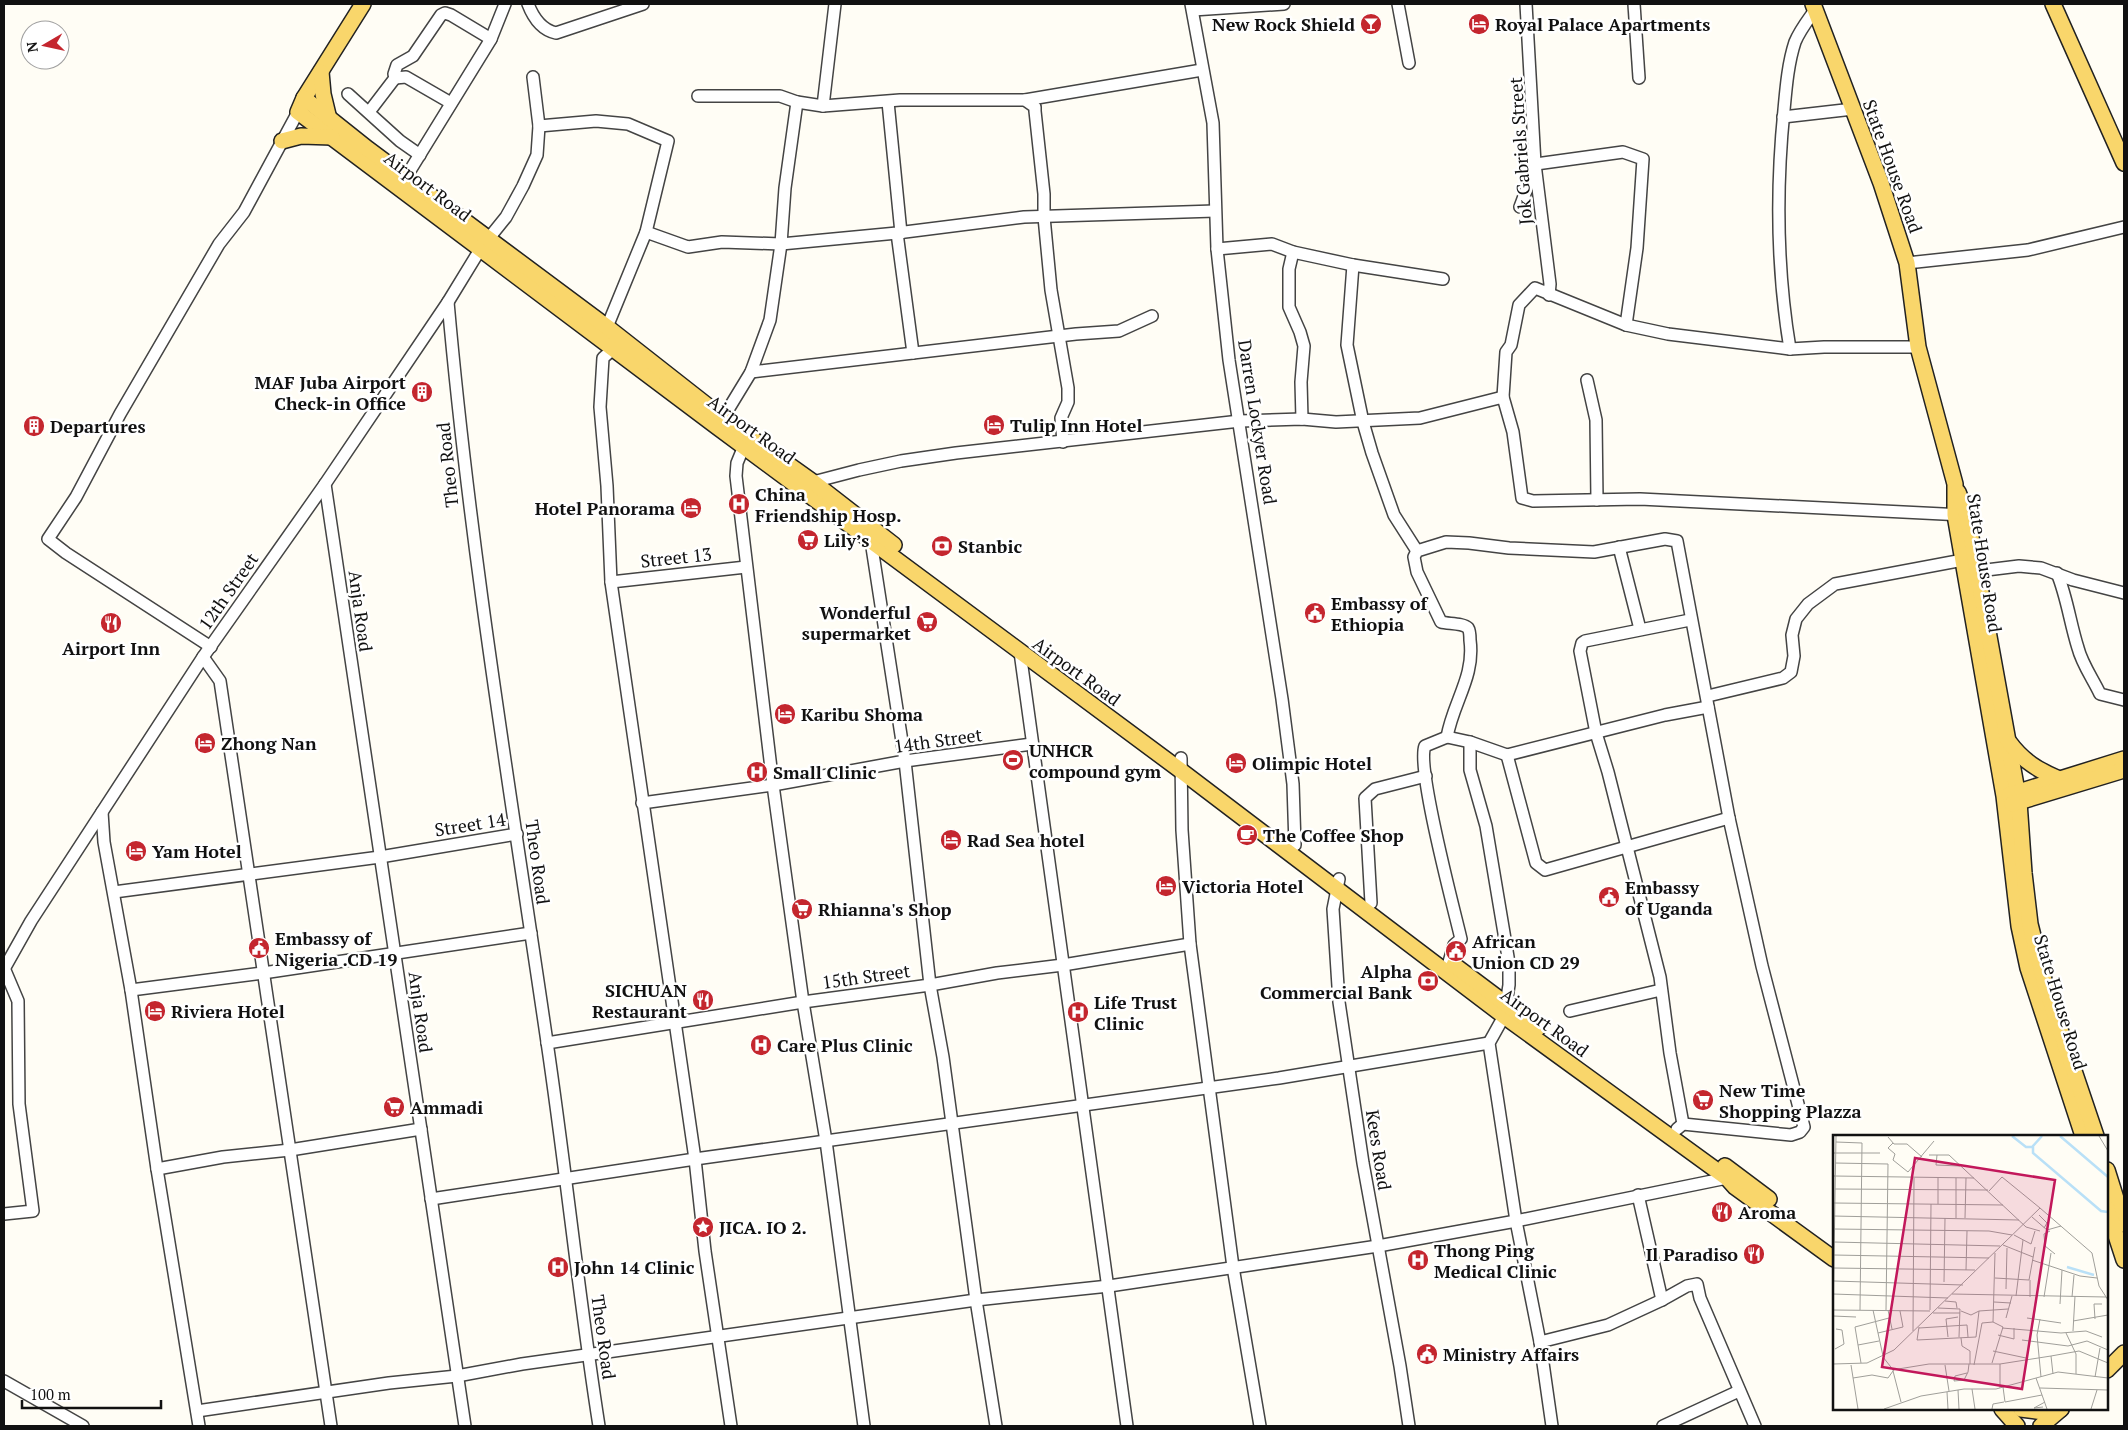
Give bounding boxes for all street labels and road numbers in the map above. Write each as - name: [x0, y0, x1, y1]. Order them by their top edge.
- street label: Jok Gabriels Street: [1503, 76, 1537, 226]
- street label: State House Road: [1858, 96, 1928, 236]
- street label: Airport Road: [380, 145, 476, 227]
- street label: Darren Lockyer Road: [1233, 338, 1283, 506]
- street label: Airport Road: [703, 389, 801, 469]
- street label: Theo Road: [431, 421, 463, 509]
- street label: State House Road: [1962, 492, 2008, 634]
- street label: Street 13: [639, 541, 713, 573]
- street label: 12th Street: [193, 547, 263, 634]
- street label: Anja Road: [343, 569, 379, 653]
- street label: Airport Road: [1028, 631, 1126, 711]
- street label: 14th Street: [892, 722, 984, 758]
- street label: Street 14: [433, 806, 508, 841]
- street label: Theo Road: [520, 818, 556, 906]
- street label: State House Road: [2029, 931, 2093, 1073]
- street label: 15th Street: [820, 958, 912, 994]
- street label: Anja Road: [403, 970, 439, 1054]
- street label: Airport Road: [1496, 982, 1594, 1062]
- street label: Kees Road: [1361, 1108, 1397, 1192]
- street label: Theo Road: [586, 1293, 622, 1381]

